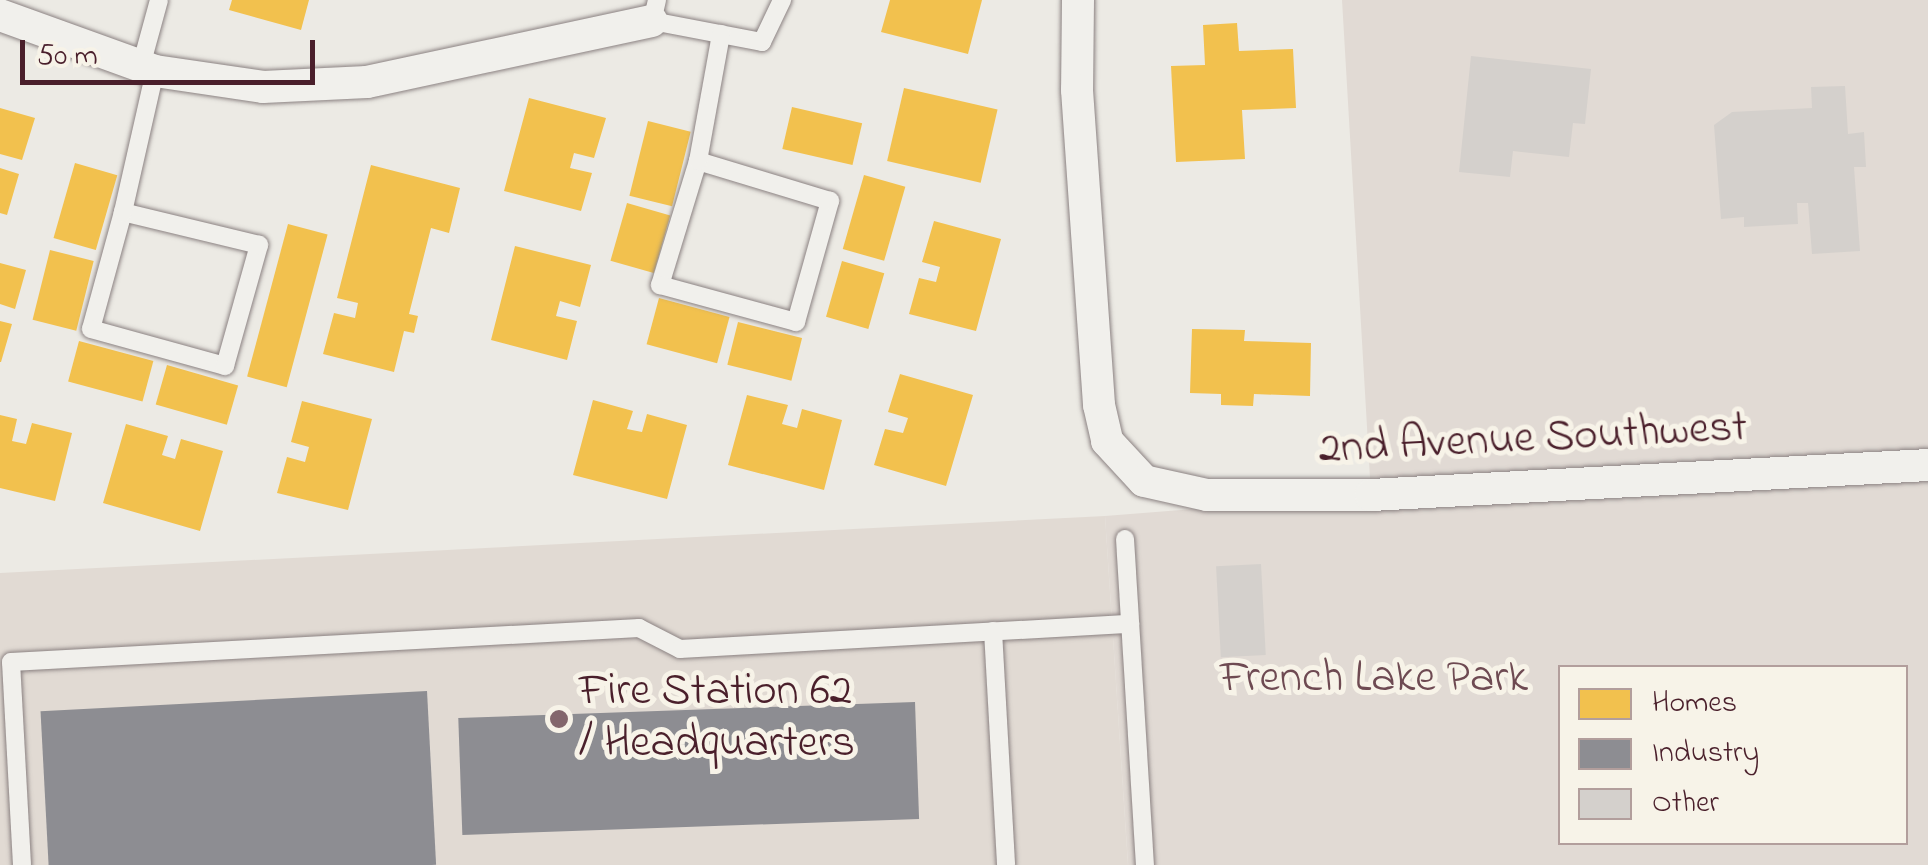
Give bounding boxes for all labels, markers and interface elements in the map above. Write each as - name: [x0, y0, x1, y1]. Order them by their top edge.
- scale bar: [25, 20, 320, 82]
- text: 50 m: [37, 35, 98, 79]
- street label: 2nd Avenue Southwest: [1317, 402, 1749, 478]
- park label: French Lake Park: [1220, 653, 1528, 707]
- legend: [1558, 665, 1908, 845]
- place label: Fire Station 62 / Headquarters: [579, 666, 855, 772]
- text: Homes: [1652, 682, 1737, 726]
- marker: Fire Station 62 / Headquarters: [548, 708, 570, 730]
- text: Industry: [1652, 732, 1759, 776]
- text: Other: [1652, 782, 1719, 826]

